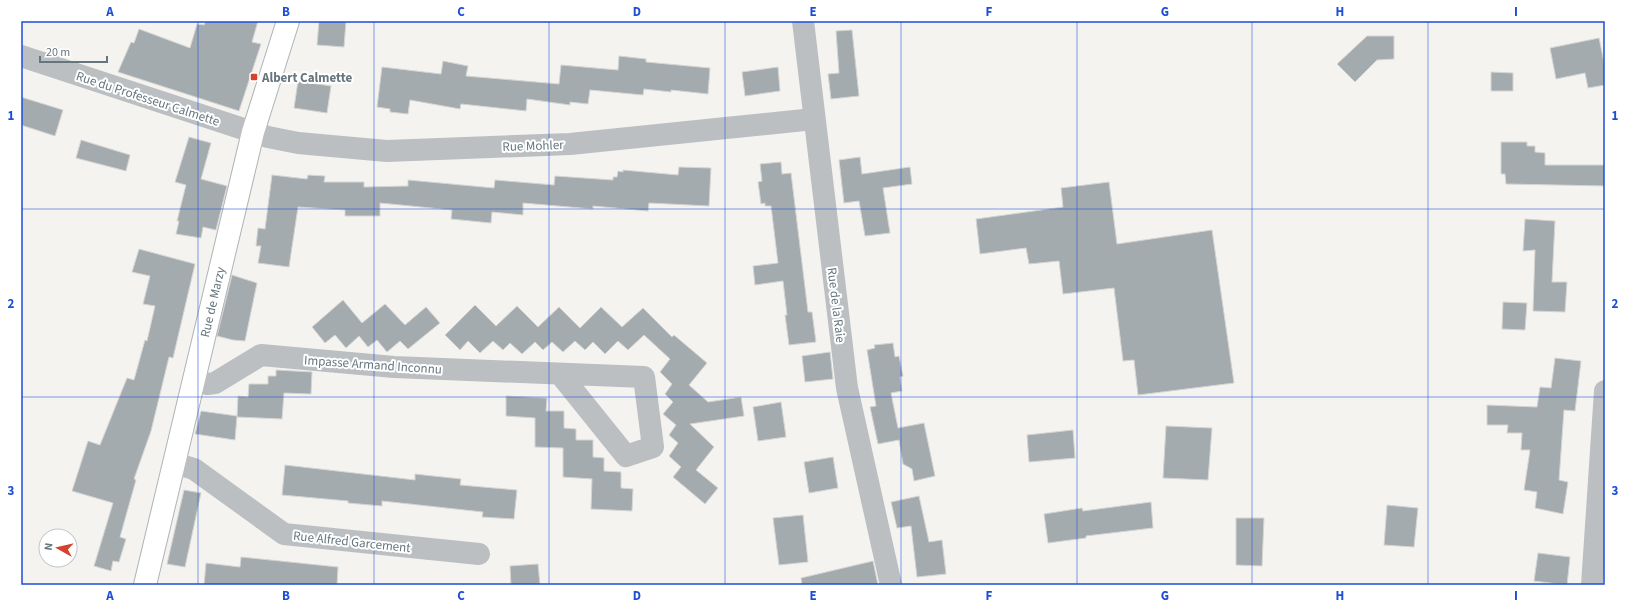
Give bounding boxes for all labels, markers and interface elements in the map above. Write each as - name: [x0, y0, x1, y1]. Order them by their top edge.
- text: A: [105, 3, 114, 21]
- text: B: [282, 3, 290, 21]
- text: C: [457, 3, 465, 21]
- text: D: [633, 3, 641, 21]
- text: E: [809, 3, 817, 21]
- text: F: [986, 3, 993, 21]
- text: G: [1161, 3, 1169, 21]
- text: H: [1336, 3, 1344, 21]
- text: I: [1514, 3, 1518, 21]
- scale bar: [40, 38, 107, 64]
- text: 20 m: [46, 44, 70, 61]
- street label: Rue du Professeur Calmette: [74, 67, 222, 131]
- place label: Albert Calmette: [261, 69, 352, 87]
- marker: Albert Calmette: [249, 72, 259, 82]
- text: 1: [8, 107, 15, 125]
- text: 1: [1612, 107, 1619, 125]
- street label: Rue Mohler: [502, 136, 564, 156]
- street label: Rue de Marzy: [196, 265, 230, 339]
- street label: Rue de la Raie: [822, 266, 850, 344]
- text: 2: [8, 295, 15, 313]
- text: 2: [1612, 295, 1619, 313]
- street label: Impasse Armand Inconnu: [303, 351, 442, 379]
- text: 3: [8, 482, 15, 500]
- text: 3: [1612, 482, 1619, 500]
- street label: Rue Alfred Garcement: [292, 527, 412, 557]
- north arrow: [38, 528, 78, 568]
- text: N: [41, 542, 57, 551]
- text: A: [105, 587, 114, 605]
- text: B: [282, 587, 290, 605]
- text: C: [457, 587, 465, 605]
- text: D: [633, 587, 641, 605]
- text: E: [809, 587, 817, 605]
- text: F: [986, 587, 993, 605]
- text: G: [1161, 587, 1169, 605]
- text: H: [1336, 587, 1344, 605]
- text: I: [1514, 587, 1518, 605]

